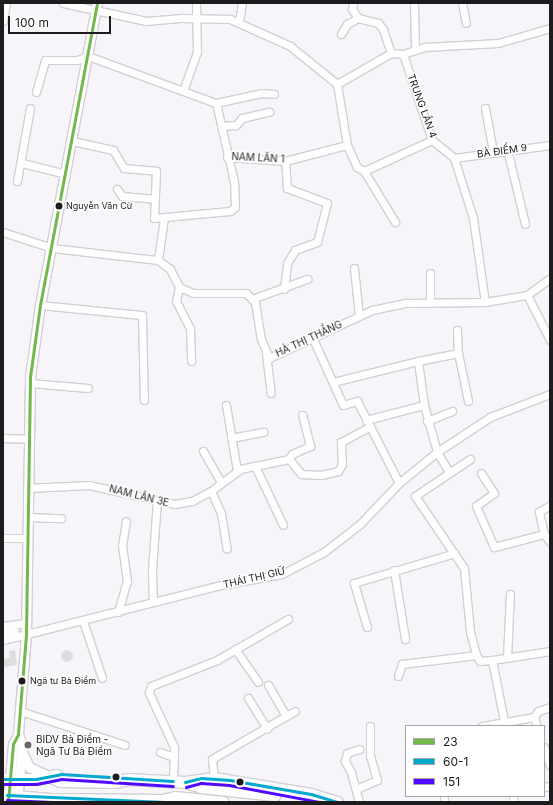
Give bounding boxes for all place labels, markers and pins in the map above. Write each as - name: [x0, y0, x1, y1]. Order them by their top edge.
- marker: Nguyễn Văn Cừ: [54, 201, 64, 211]
- place label: Nguyễn Văn Cừ: [66, 201, 132, 211]
- marker: Ngã tư Bà Điểm: [17, 676, 27, 686]
- place label: Ngã tư Bà Điểm: [30, 676, 96, 686]
- place label: BIDV Bà Điểm - Ngã Tư Bà Điểm: [36, 733, 112, 756]
- marker: BIDV Bà Điểm - Ngã Tư Bà Điểm: [23, 740, 33, 750]
- unlabelled marker: [111, 772, 121, 782]
- unlabelled marker: [235, 777, 245, 787]

